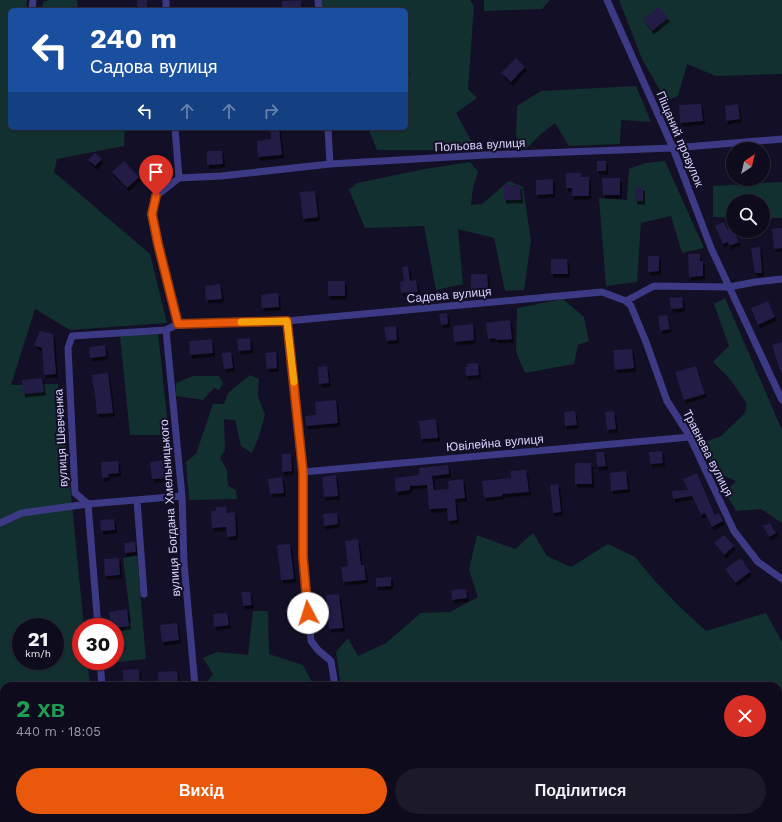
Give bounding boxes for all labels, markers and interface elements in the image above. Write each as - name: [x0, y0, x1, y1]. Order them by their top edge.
- text: 240 m: [90, 22, 177, 55]
- icon: left: [24, 24, 76, 76]
- text: Садова вулиця: [90, 56, 218, 77]
- street label: Піщаний провулок: [653, 89, 707, 190]
- icon: left: [134, 100, 156, 122]
- icon: ahead: [176, 100, 198, 122]
- icon: ahead: [218, 100, 240, 122]
- icon: right: [260, 100, 282, 122]
- street label: Польова вулиця: [434, 136, 526, 154]
- north arrow: [726, 142, 770, 186]
- map controls: [726, 142, 770, 238]
- pin: [139, 155, 173, 196]
- icon: arrive: [145, 161, 167, 183]
- button: search: [726, 194, 770, 238]
- street label: Садова вулиця: [406, 284, 492, 306]
- street label: вулиця Шевченка: [51, 388, 71, 487]
- street label: Травнева вулиця: [680, 407, 736, 499]
- street label: вулиця Богдана Хмельницького: [157, 419, 183, 597]
- street label: Ювілейна вулиця: [446, 432, 544, 454]
- position arrow: [287, 592, 329, 634]
- speed limit sign: 30: [72, 618, 124, 670]
- text: 21: [28, 627, 48, 651]
- text: km/h: [25, 648, 51, 659]
- text: 2 хв: [16, 695, 65, 723]
- button: close: [724, 695, 766, 737]
- text: 440 m · 18:05: [16, 724, 101, 739]
- button: Вихід: [16, 768, 387, 814]
- button: Поділитися: [395, 768, 766, 814]

